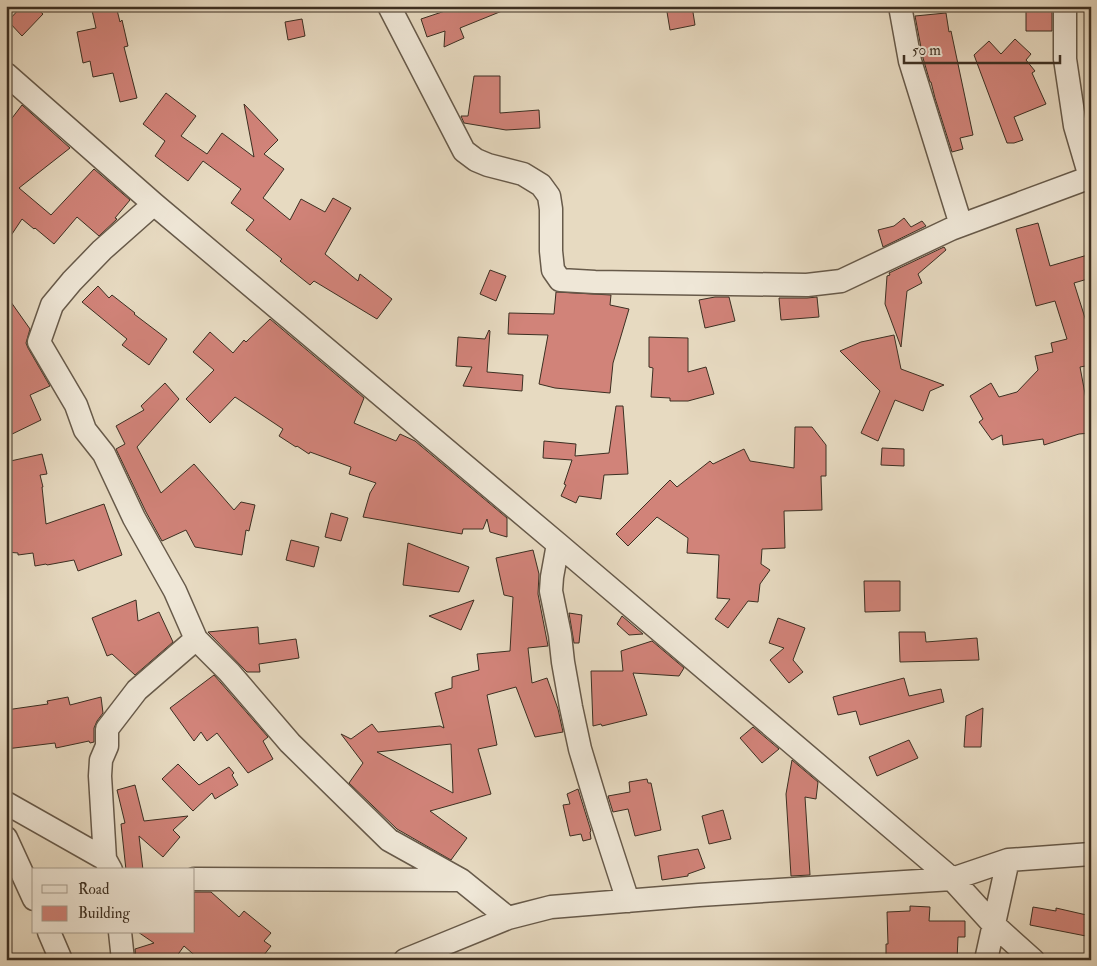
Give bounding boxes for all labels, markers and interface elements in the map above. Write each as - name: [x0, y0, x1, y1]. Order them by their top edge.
- scale bar: [904, 32, 1061, 64]
- text: 50 m: [912, 41, 941, 60]
- legend: [32, 868, 195, 934]
- text: Road: [78, 880, 110, 899]
- text: Building: [78, 904, 130, 923]

